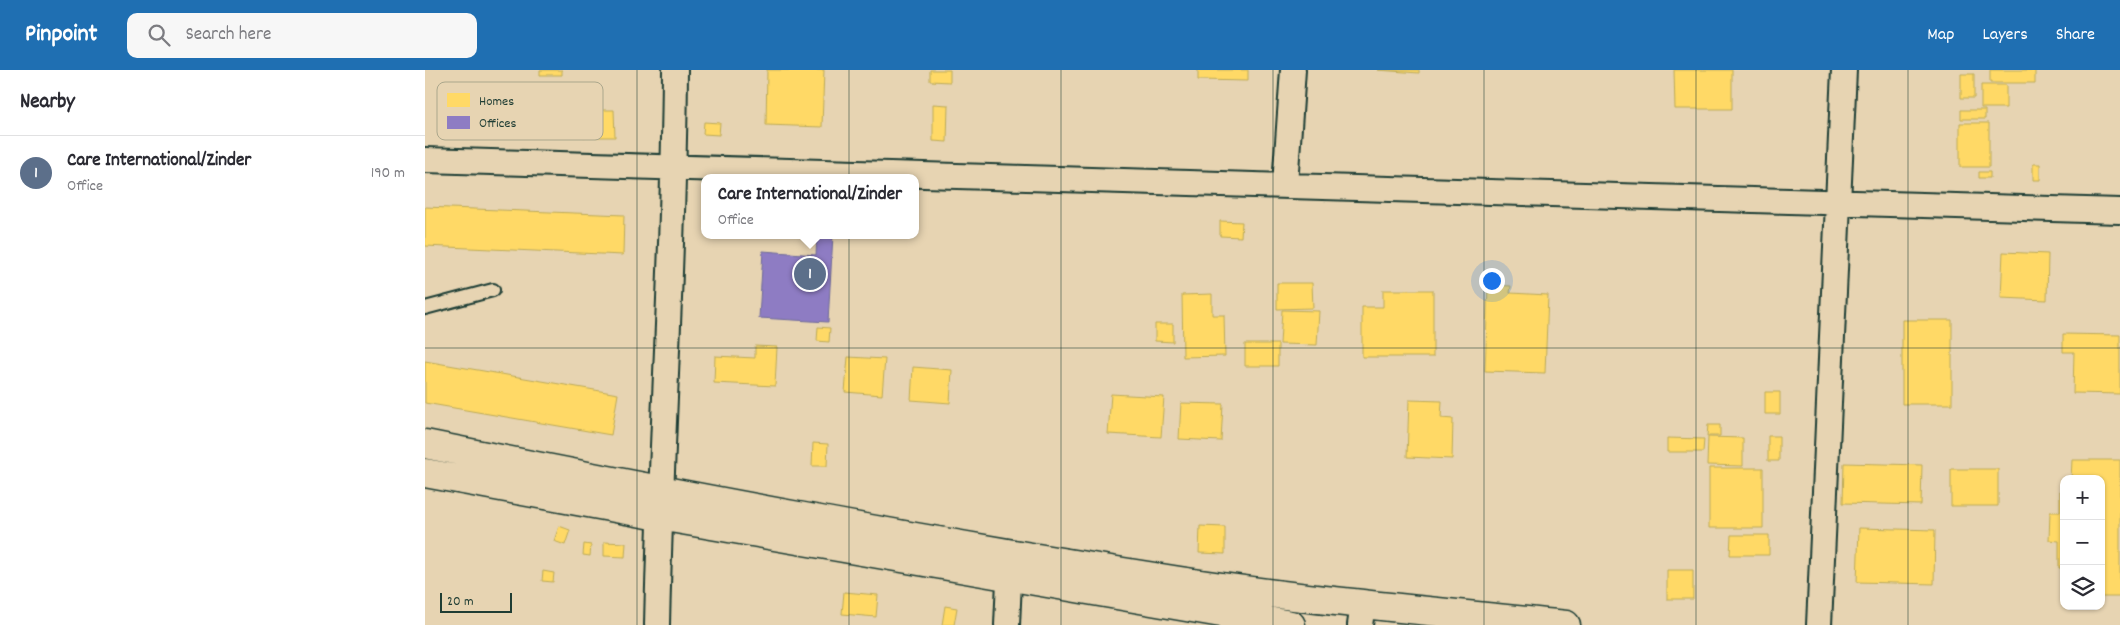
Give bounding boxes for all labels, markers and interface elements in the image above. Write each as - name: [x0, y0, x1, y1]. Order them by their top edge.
- search box: [127, 13, 477, 58]
- text: Pinpoint: [25, 18, 97, 52]
- icon: search: [145, 21, 173, 49]
- text: Search here: [185, 22, 271, 49]
- text: Map: [1927, 23, 1954, 48]
- text: Layers: [1982, 23, 2028, 48]
- text: Share: [2056, 23, 2095, 48]
- legend: [437, 82, 603, 140]
- text: Nearby: [20, 88, 75, 118]
- text: Homes: [479, 92, 514, 112]
- text: Offices: [479, 114, 516, 134]
- text: Care International/Zinder: [67, 148, 251, 175]
- text: 1: [34, 162, 38, 185]
- text: 190 m: [371, 162, 405, 185]
- popup: [701, 174, 919, 239]
- text: Office: [67, 175, 103, 198]
- text: Care International/Zinder: [718, 182, 902, 209]
- text: Office: [718, 209, 754, 232]
- pin: 1: [794, 255, 826, 293]
- your location: [1479, 268, 1505, 294]
- map controls: [2060, 475, 2105, 610]
- button: +: [2060, 475, 2105, 520]
- button: −: [2060, 520, 2105, 565]
- button: layers: [2060, 565, 2105, 610]
- scale bar: [440, 590, 513, 613]
- text: 20 m: [447, 592, 474, 612]

